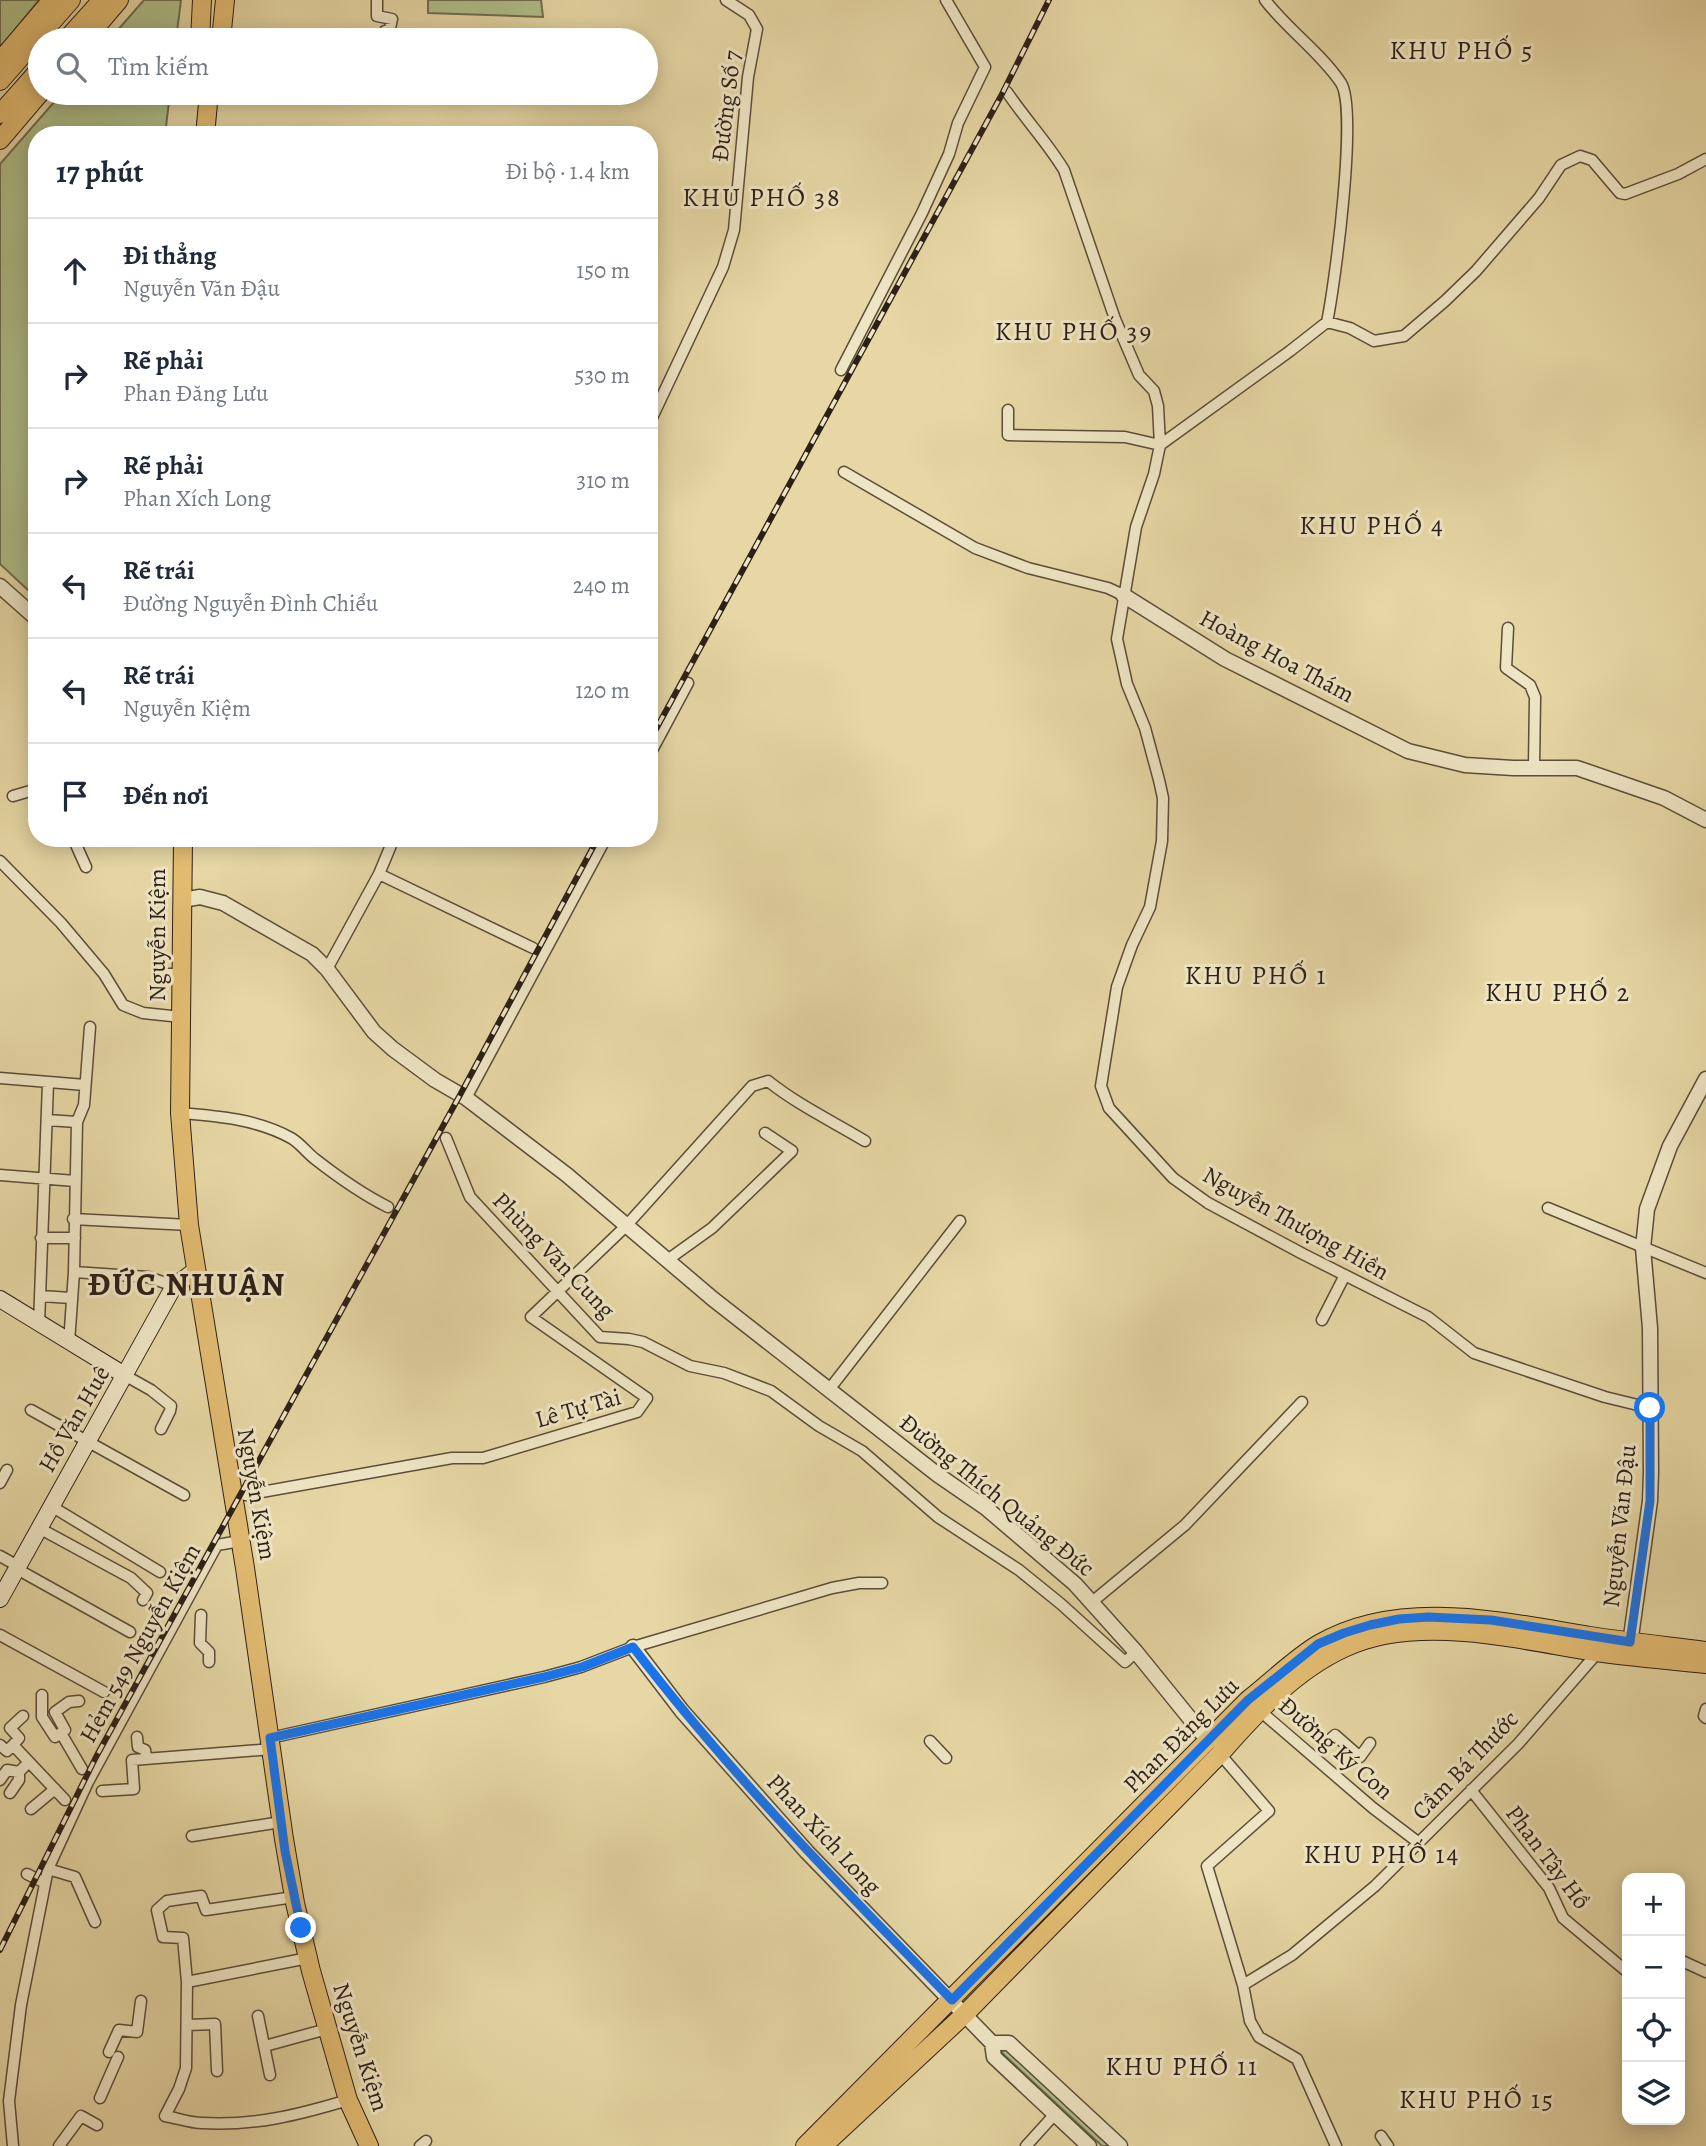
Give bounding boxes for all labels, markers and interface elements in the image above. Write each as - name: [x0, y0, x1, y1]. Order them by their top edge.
- search box: [28, 28, 658, 105]
- district label: KHU PHỐ 5: [1389, 33, 1535, 68]
- icon: search: [52, 48, 90, 86]
- street label: Đường Số 7: [703, 48, 749, 163]
- text: Tìm kiếm: [108, 49, 209, 84]
- text: 17 phút: [56, 152, 144, 192]
- text: Đi bộ · 1.4 km: [505, 156, 630, 187]
- district label: KHU PHỐ 38: [682, 180, 842, 215]
- text: Đi thẳng: [123, 238, 217, 273]
- icon: ahead: [56, 252, 94, 290]
- text: 150 m: [576, 255, 630, 286]
- text: Nguyễn Văn Đậu: [123, 273, 280, 304]
- district label: KHU PHỐ 39: [995, 314, 1153, 349]
- text: Rẽ phải: [123, 343, 204, 378]
- icon: right: [56, 357, 94, 395]
- text: 530 m: [575, 360, 630, 391]
- text: Phan Đăng Lưu: [123, 378, 268, 409]
- text: Rẽ phải: [123, 448, 204, 483]
- icon: right: [56, 462, 94, 500]
- text: 310 m: [577, 465, 630, 496]
- text: Phan Xích Long: [123, 483, 271, 514]
- district label: KHU PHỐ 4: [1299, 508, 1445, 543]
- text: Rẽ trái: [123, 553, 195, 588]
- icon: left: [56, 567, 94, 605]
- text: 240 m: [573, 570, 630, 601]
- text: Đường Nguyễn Đình Chiểu: [123, 588, 378, 619]
- street label: Hoàng Hoa Thám: [1194, 602, 1360, 710]
- text: Rẽ trái: [123, 658, 195, 693]
- icon: left: [56, 672, 94, 710]
- text: 120 m: [575, 675, 630, 706]
- text: Nguyễn Kiệm: [123, 693, 251, 724]
- icon: arrive: [56, 777, 94, 815]
- text: Đến nơi: [123, 778, 209, 813]
- street label: Nguyễn Kiệm: [141, 868, 173, 1002]
- district label: KHU PHỐ 1: [1185, 958, 1327, 993]
- district label: KHU PHỐ 2: [1485, 975, 1631, 1010]
- street label: Nguyễn Thượng Hiền: [1197, 1158, 1395, 1288]
- street label: Phùng Văn Cung: [486, 1185, 622, 1325]
- district label: ĐỨC NHUẬN: [88, 1262, 286, 1306]
- street label: Hồ Văn Huê: [31, 1360, 117, 1478]
- street label: Lê Tự Tài: [531, 1381, 625, 1435]
- route start: [1634, 1392, 1665, 1423]
- street label: Đường Thích Quảng Đức: [893, 1406, 1101, 1584]
- street label: Nguyễn Kiệm: [230, 1426, 284, 1562]
- street label: Nguyễn Văn Đậu: [1595, 1443, 1643, 1609]
- street label: Hẻm 549 Nguyễn Kiệm: [72, 1538, 208, 1748]
- street label: Phan Đăng Lưu: [1116, 1670, 1246, 1800]
- street label: Đường Ký Con: [1272, 1689, 1400, 1807]
- street label: Cầm Bá Thước: [1405, 1703, 1525, 1827]
- street label: Phan Xích Long: [760, 1767, 888, 1901]
- street label: Phan Tây Hồ: [1498, 1798, 1598, 1916]
- district label: KHU PHỐ 14: [1304, 1837, 1460, 1872]
- map controls: [1622, 1873, 1685, 2125]
- button: +: [1622, 1873, 1685, 1936]
- route end: [285, 1912, 316, 1943]
- button: −: [1622, 1936, 1685, 1999]
- street label: Nguyễn Kiệm: [325, 1979, 397, 2115]
- button: locate: [1622, 1999, 1685, 2062]
- district label: KHU PHỐ 11: [1105, 2049, 1259, 2084]
- button: layers: [1622, 2062, 1685, 2125]
- district label: KHU PHỐ 15: [1399, 2082, 1555, 2117]

